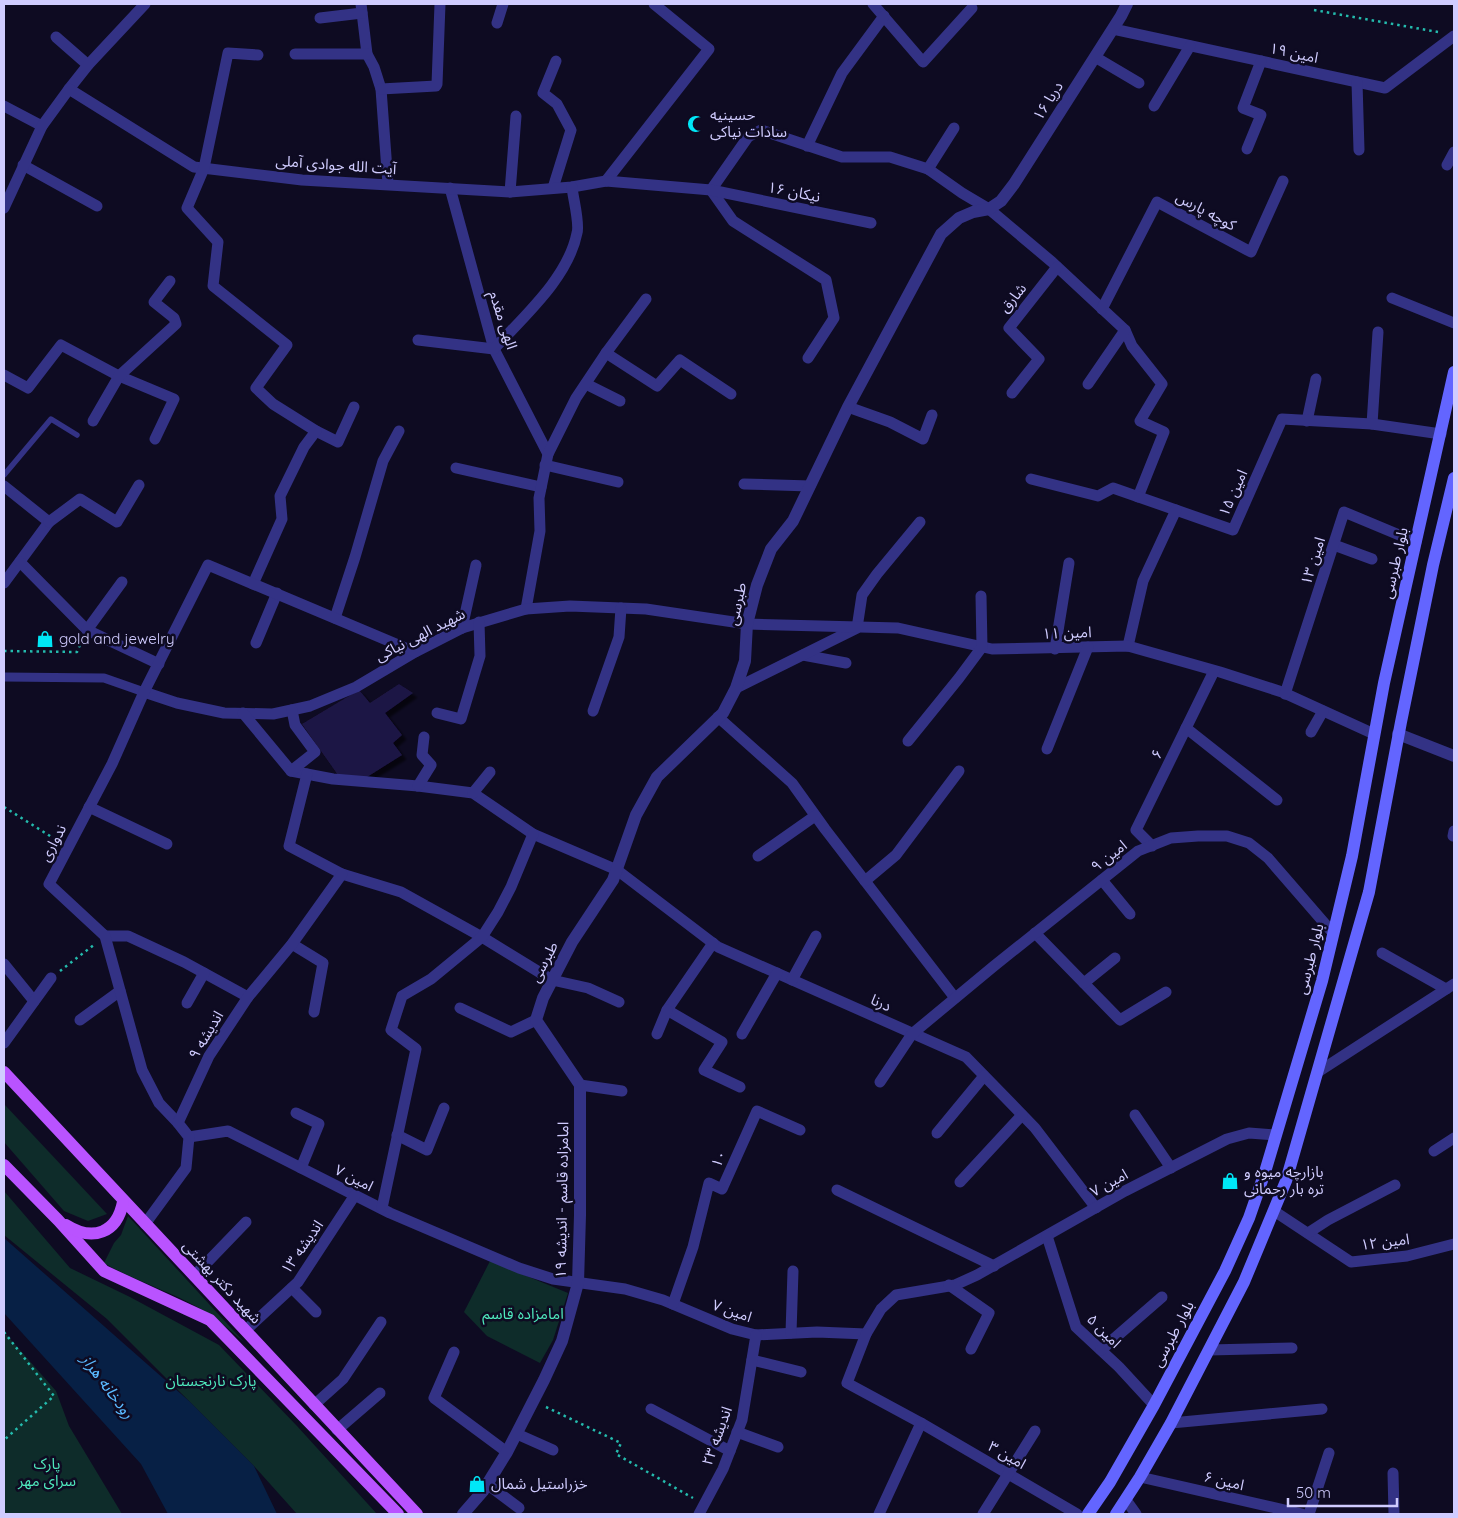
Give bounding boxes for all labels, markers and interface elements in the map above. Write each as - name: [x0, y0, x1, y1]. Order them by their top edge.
- street label: امین ۱۹: [1268, 38, 1320, 67]
- street label: دریا ۱۶: [1028, 78, 1067, 124]
- place label: حسینیه سادات نیاکی: [710, 105, 787, 141]
- mosque icon: حسینیه سادات نیاکی: [686, 114, 706, 134]
- street label: آیت الله جوادی آملی: [275, 151, 398, 178]
- street label: نیکان ۱۶: [766, 177, 822, 206]
- street label: کوچه پارس: [1172, 187, 1240, 236]
- street label: شارق: [995, 279, 1030, 316]
- street label: الهی مقدم: [483, 288, 522, 352]
- street label: امین ۱۵: [1214, 466, 1251, 519]
- street label: بلوار طبرسی: [1377, 525, 1412, 600]
- street label: امین ۱۳: [1296, 534, 1329, 587]
- street label: طبرسی: [723, 581, 750, 627]
- street label: شهید الهی نیاکی: [372, 604, 468, 665]
- street label: امین ۱۱: [1042, 622, 1092, 643]
- shop icon: gold and jewelry: [35, 629, 55, 649]
- place label: gold and jewelry: [59, 629, 175, 648]
- street label: ۶: [1146, 746, 1167, 762]
- street label: ندواری: [35, 821, 70, 865]
- street label: امین ۹: [1087, 836, 1131, 876]
- street label: بلوار طبرسی: [1292, 921, 1327, 996]
- street label: طبرسی: [525, 938, 562, 986]
- street label: درنا: [868, 990, 894, 1015]
- street label: اندیشه ۹: [184, 1007, 227, 1062]
- street label: امامزاده قاسم - اندیشه ۱۹: [551, 1121, 574, 1279]
- street label: ۱۰: [706, 1147, 731, 1171]
- street label: امین ۷: [332, 1160, 377, 1195]
- place label: بازارچه میوه و تره بار رحمانی: [1244, 1162, 1324, 1198]
- street label: امین ۷: [1086, 1164, 1131, 1201]
- shop icon: بازارچه میوه و تره بار رحمانی: [1220, 1171, 1240, 1191]
- street label: اندیشه ۱۳: [276, 1216, 327, 1277]
- street label: امین ۱۲: [1359, 1229, 1411, 1254]
- street label: شهید دکتر بهشتی: [179, 1236, 266, 1327]
- street label: امین ۷: [710, 1295, 754, 1326]
- street label: بلوار طبرسی: [1147, 1297, 1198, 1370]
- park label: امامزاده قاسم: [482, 1304, 564, 1325]
- street label: امین ۵: [1083, 1310, 1125, 1352]
- water label: رودخانه هراز: [76, 1348, 139, 1422]
- park label: پارک نارنجستان: [165, 1371, 257, 1391]
- street label: اندیشه ۲۳: [697, 1404, 736, 1468]
- street label: امین ۳: [985, 1436, 1030, 1473]
- park label: پارک سرای مهر: [17, 1454, 76, 1490]
- street label: امین ۶: [1202, 1467, 1246, 1494]
- shop icon: خزراستیل شمال: [467, 1474, 487, 1494]
- place label: خزراستیل شمال: [491, 1474, 588, 1493]
- scale bar: [1288, 1476, 1397, 1508]
- text: 50 m: [1296, 1483, 1331, 1502]

